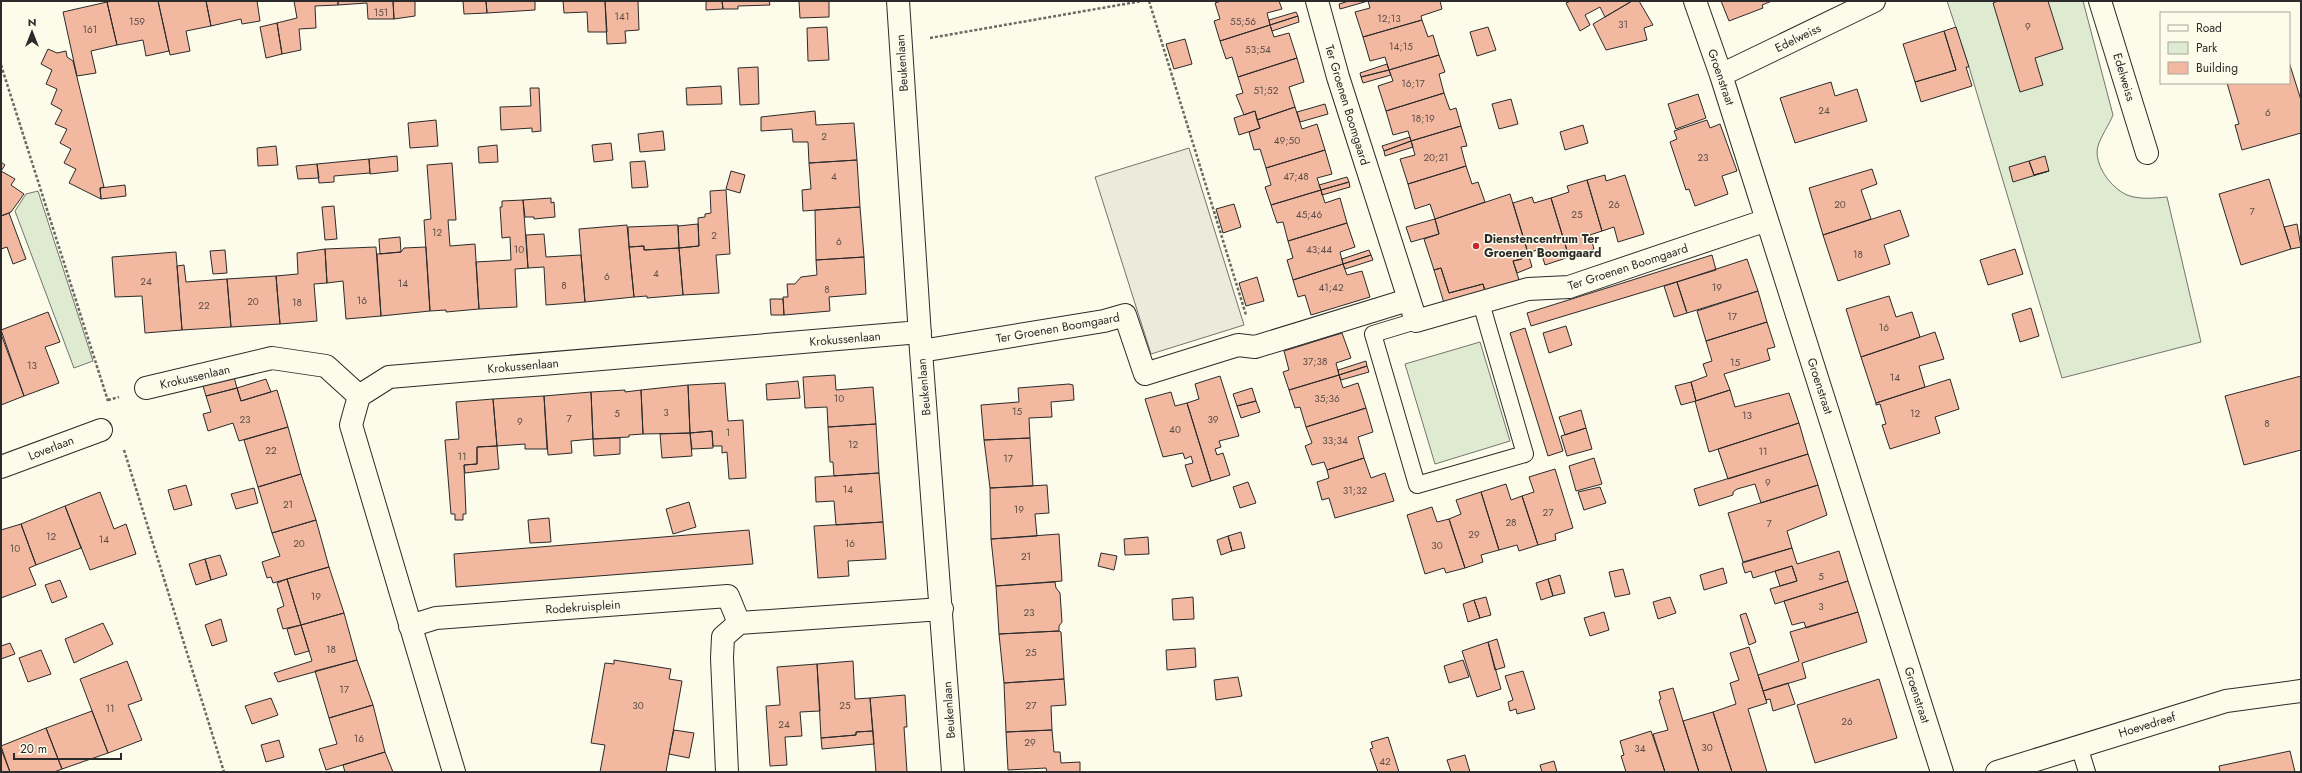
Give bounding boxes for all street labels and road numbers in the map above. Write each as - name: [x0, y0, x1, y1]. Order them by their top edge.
- street label: Edelweiss: [1772, 19, 1824, 57]
- street label: Beukenlaan: [891, 34, 913, 92]
- street label: Ter Groenen Boomgaard: [1320, 43, 1374, 167]
- street label: Groenstraat: [1703, 46, 1739, 108]
- street label: Edelweiss: [2108, 51, 2140, 103]
- street label: Ter Groenen Boomgaard: [1566, 239, 1690, 295]
- street label: Ter Groenen Boomgaard: [995, 308, 1121, 348]
- street label: Krokussenlaan: [809, 327, 881, 351]
- street label: Krokussenlaan: [487, 354, 559, 378]
- street label: Groenstraat: [1802, 355, 1838, 417]
- street label: Beukenlaan: [913, 358, 935, 416]
- street label: Krokussenlaan: [158, 360, 232, 394]
- street label: Loverlaan: [25, 431, 77, 465]
- street label: Rodekruisplein: [545, 595, 621, 619]
- street label: Groenstraat: [1899, 664, 1935, 726]
- street label: Beukenlaan: [938, 681, 960, 739]
- street label: Hoevedreef: [2116, 708, 2178, 742]

